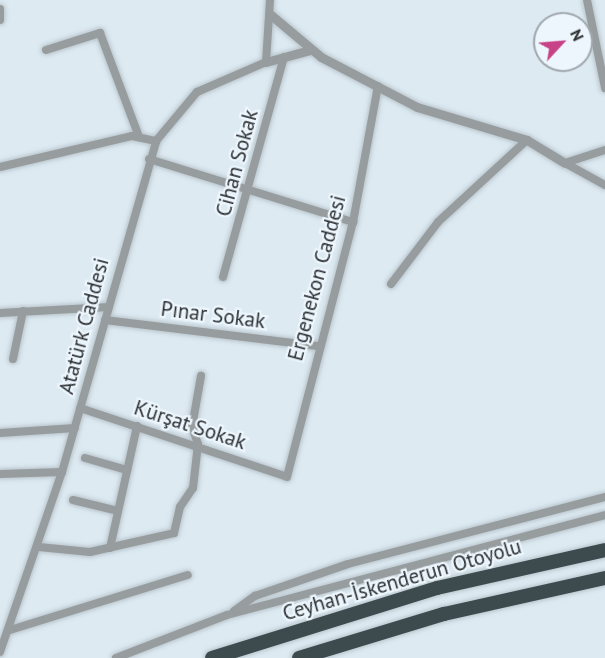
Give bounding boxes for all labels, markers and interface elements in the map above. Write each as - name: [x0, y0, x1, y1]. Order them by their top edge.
- north arrow: [533, 12, 593, 72]
- text: N: [566, 26, 589, 44]
- street label: Cihan Sokak: [211, 107, 263, 219]
- street label: Ergenekon Caddesi: [283, 192, 351, 364]
- street label: Atatürk Caddesi: [54, 255, 114, 397]
- street label: Pınar Sokak: [159, 296, 267, 334]
- street label: Kürşat Sokak: [131, 395, 249, 455]
- street label: Ceyhan-İskenderun Otoyolu: [280, 534, 524, 626]

